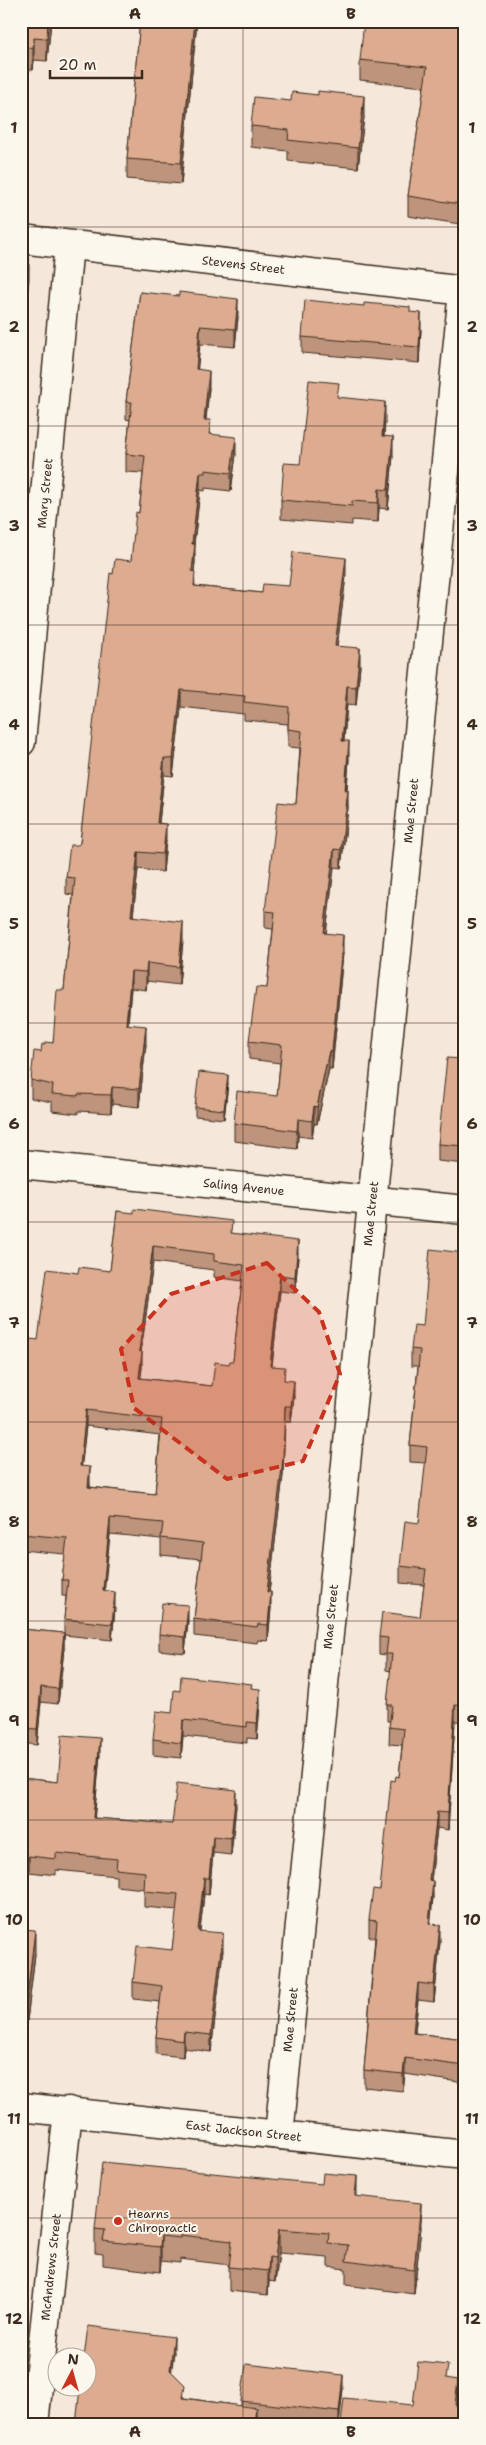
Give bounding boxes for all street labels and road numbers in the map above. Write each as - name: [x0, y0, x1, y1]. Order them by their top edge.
- street label: Stevens Street: [201, 252, 286, 278]
- street label: Mary Street: [34, 457, 56, 529]
- street label: Mae Street: [400, 777, 422, 844]
- street label: Saling Avenue: [202, 1175, 286, 1199]
- street label: Mae Street: [360, 1180, 382, 1247]
- street label: Mae Street: [320, 1583, 342, 1650]
- street label: Mae Street: [279, 1986, 302, 2053]
- street label: East Jackson Street: [185, 2117, 303, 2145]
- street label: McAndrews Street: [37, 2212, 65, 2321]

